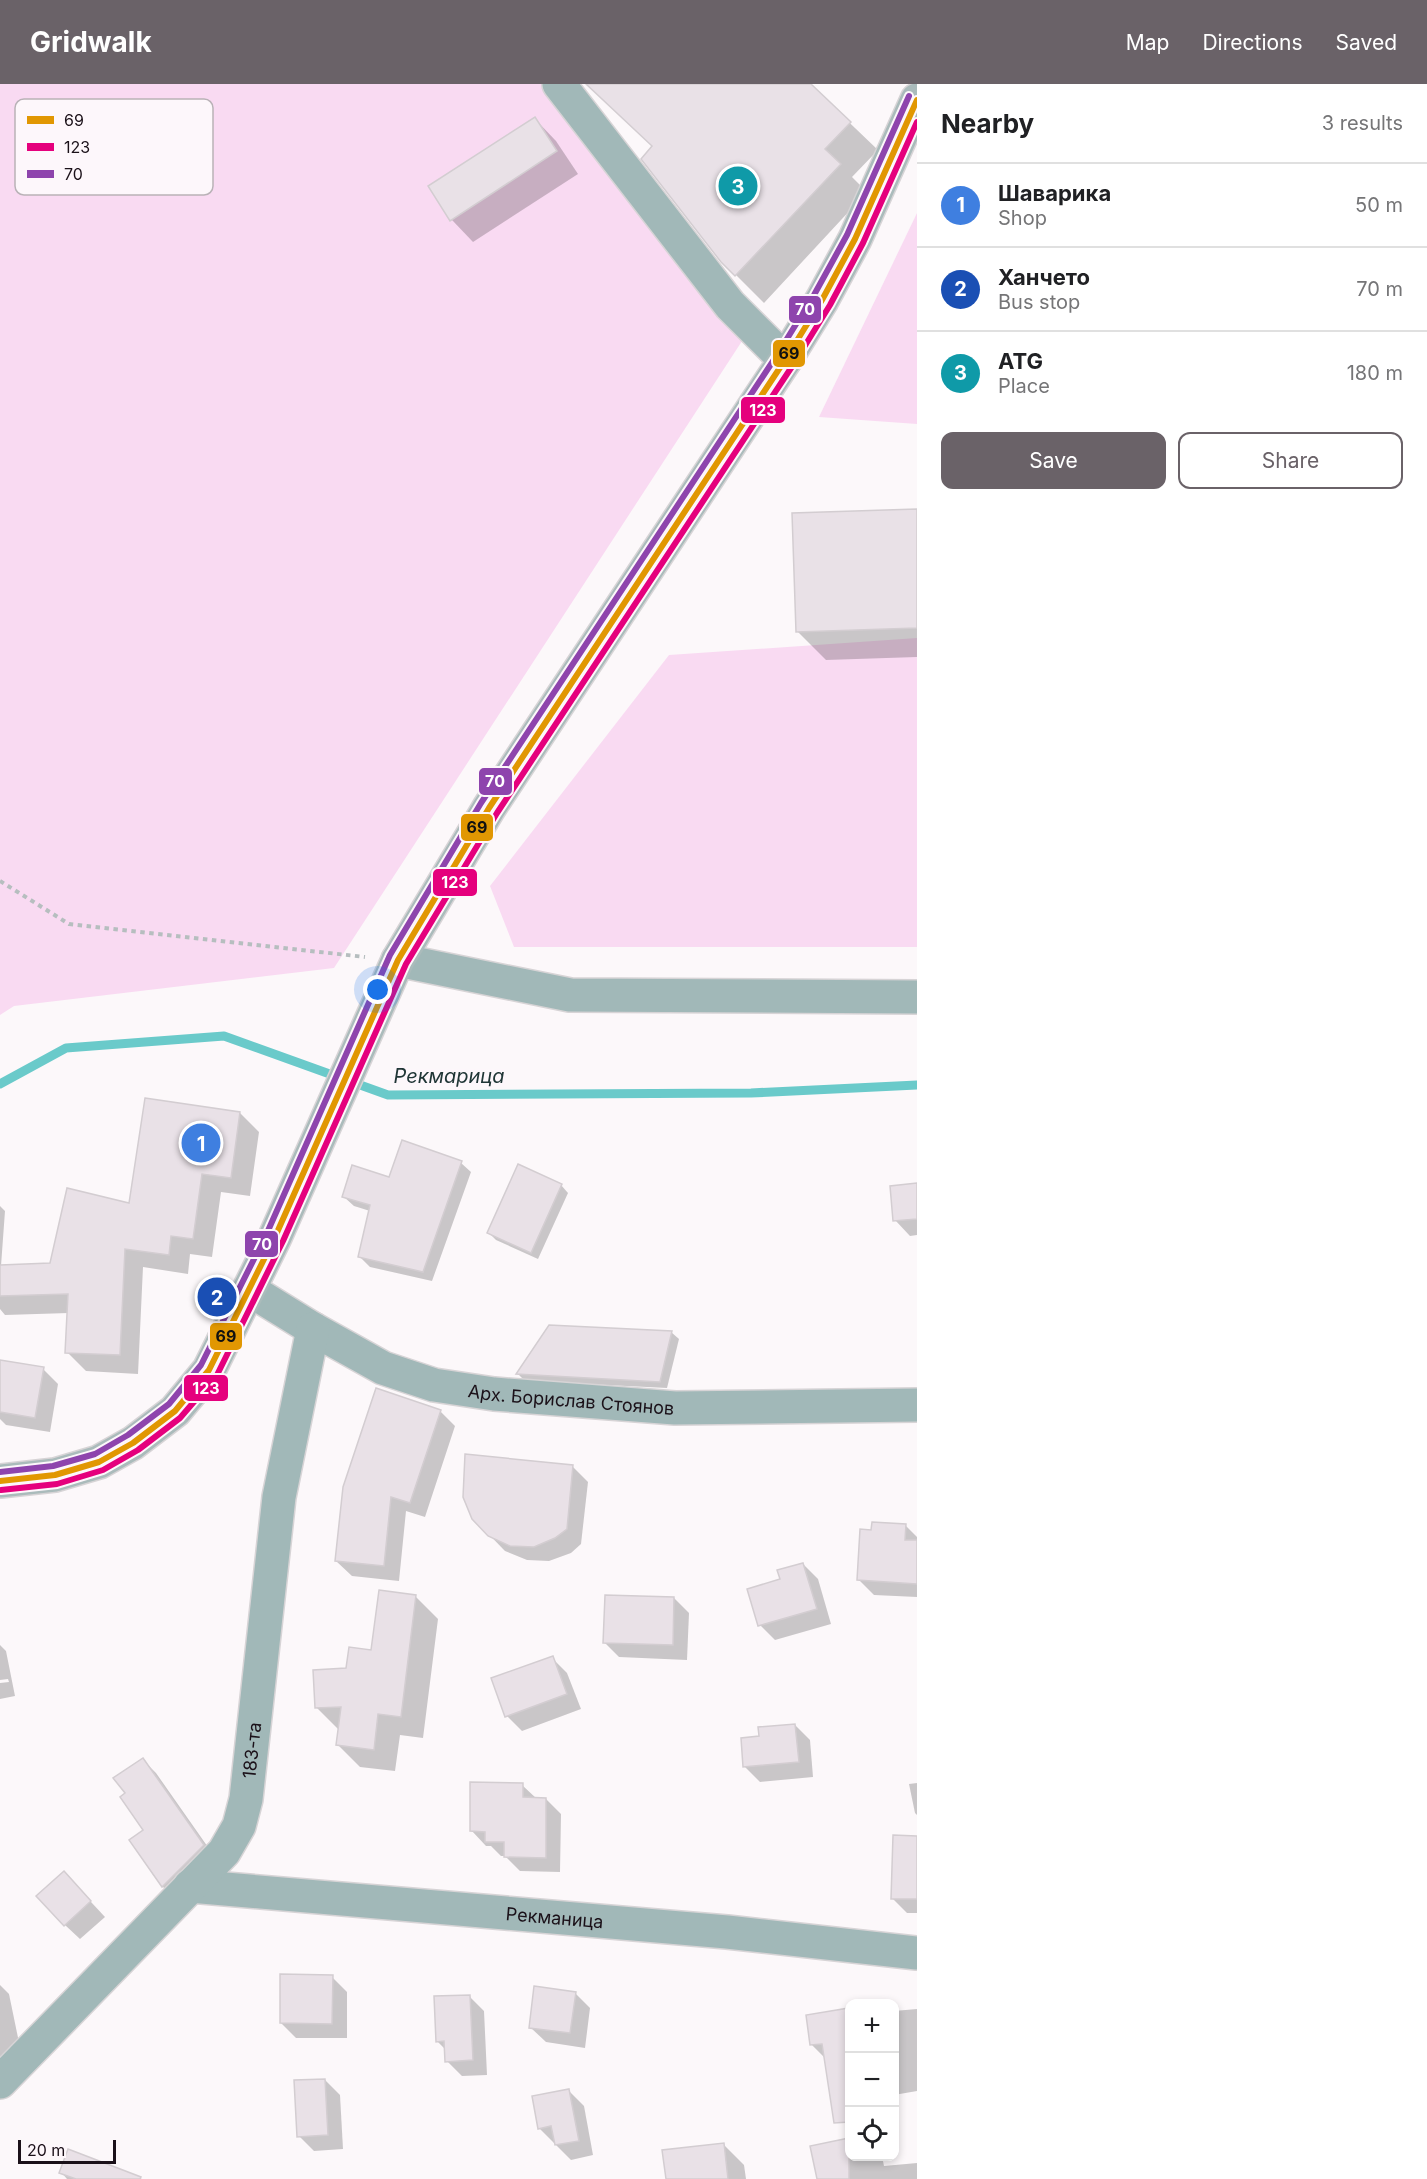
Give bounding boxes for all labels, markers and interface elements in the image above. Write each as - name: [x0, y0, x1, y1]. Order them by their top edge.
- text: Gridwalk: [30, 25, 152, 59]
- text: Map: [1126, 30, 1169, 55]
- text: Directions: [1202, 30, 1303, 55]
- text: Saved: [1336, 30, 1397, 55]
- legend: [15, 99, 213, 195]
- text: Nearby: [941, 108, 1034, 139]
- text: 69: [64, 110, 84, 130]
- text: 3 results: [1322, 111, 1403, 135]
- text: 123: [64, 137, 90, 157]
- text: 70: [64, 164, 83, 184]
- pin: 3: [718, 164, 758, 208]
- text: Шаварика: [998, 180, 1111, 206]
- text: 1: [956, 193, 965, 217]
- text: 50 m: [1355, 193, 1403, 217]
- text: Shop: [998, 206, 1047, 230]
- text: Ханчето: [998, 264, 1090, 290]
- text: 2: [954, 277, 967, 301]
- text: 70 m: [1356, 277, 1403, 301]
- text: Bus stop: [998, 290, 1080, 314]
- line badge: 70: [788, 295, 822, 324]
- text: 70: [795, 299, 815, 319]
- line badge: 69: [772, 339, 806, 368]
- text: 69: [779, 343, 799, 363]
- text: ATG: [998, 348, 1043, 374]
- text: 3: [954, 361, 967, 385]
- text: 180 m: [1347, 361, 1403, 385]
- text: Place: [998, 374, 1050, 398]
- line badge: 123: [740, 396, 786, 424]
- text: 123: [749, 400, 777, 420]
- button: Save: [941, 432, 1166, 489]
- button: Share: [1178, 432, 1403, 489]
- line badge: 70: [478, 767, 513, 796]
- text: 70: [485, 771, 505, 791]
- line badge: 69: [460, 813, 494, 842]
- text: 69: [467, 817, 487, 837]
- line badge: 123: [432, 868, 478, 897]
- text: 123: [441, 872, 469, 892]
- your location: [363, 975, 392, 1004]
- water label: Рекмарица: [393, 1064, 505, 1088]
- pin: 1: [182, 1120, 220, 1166]
- line badge: 70: [244, 1230, 279, 1258]
- text: 70: [252, 1234, 272, 1254]
- pin: 2: [198, 1274, 236, 1320]
- line badge: 69: [209, 1322, 243, 1351]
- text: 69: [216, 1326, 236, 1346]
- line badge: 123: [183, 1374, 229, 1402]
- text: 123: [192, 1378, 220, 1398]
- street label: Арх. Борислав Стоянов: [467, 1380, 675, 1418]
- street label: 183-та: [238, 1721, 265, 1779]
- street label: Рекманица: [505, 1903, 604, 1932]
- map controls: [845, 1999, 899, 2161]
- button: +: [845, 1999, 899, 2053]
- button: −: [845, 2053, 899, 2107]
- button: locate: [845, 2107, 899, 2161]
- scale bar: [18, 2137, 116, 2164]
- text: 20 m: [27, 2140, 65, 2160]

